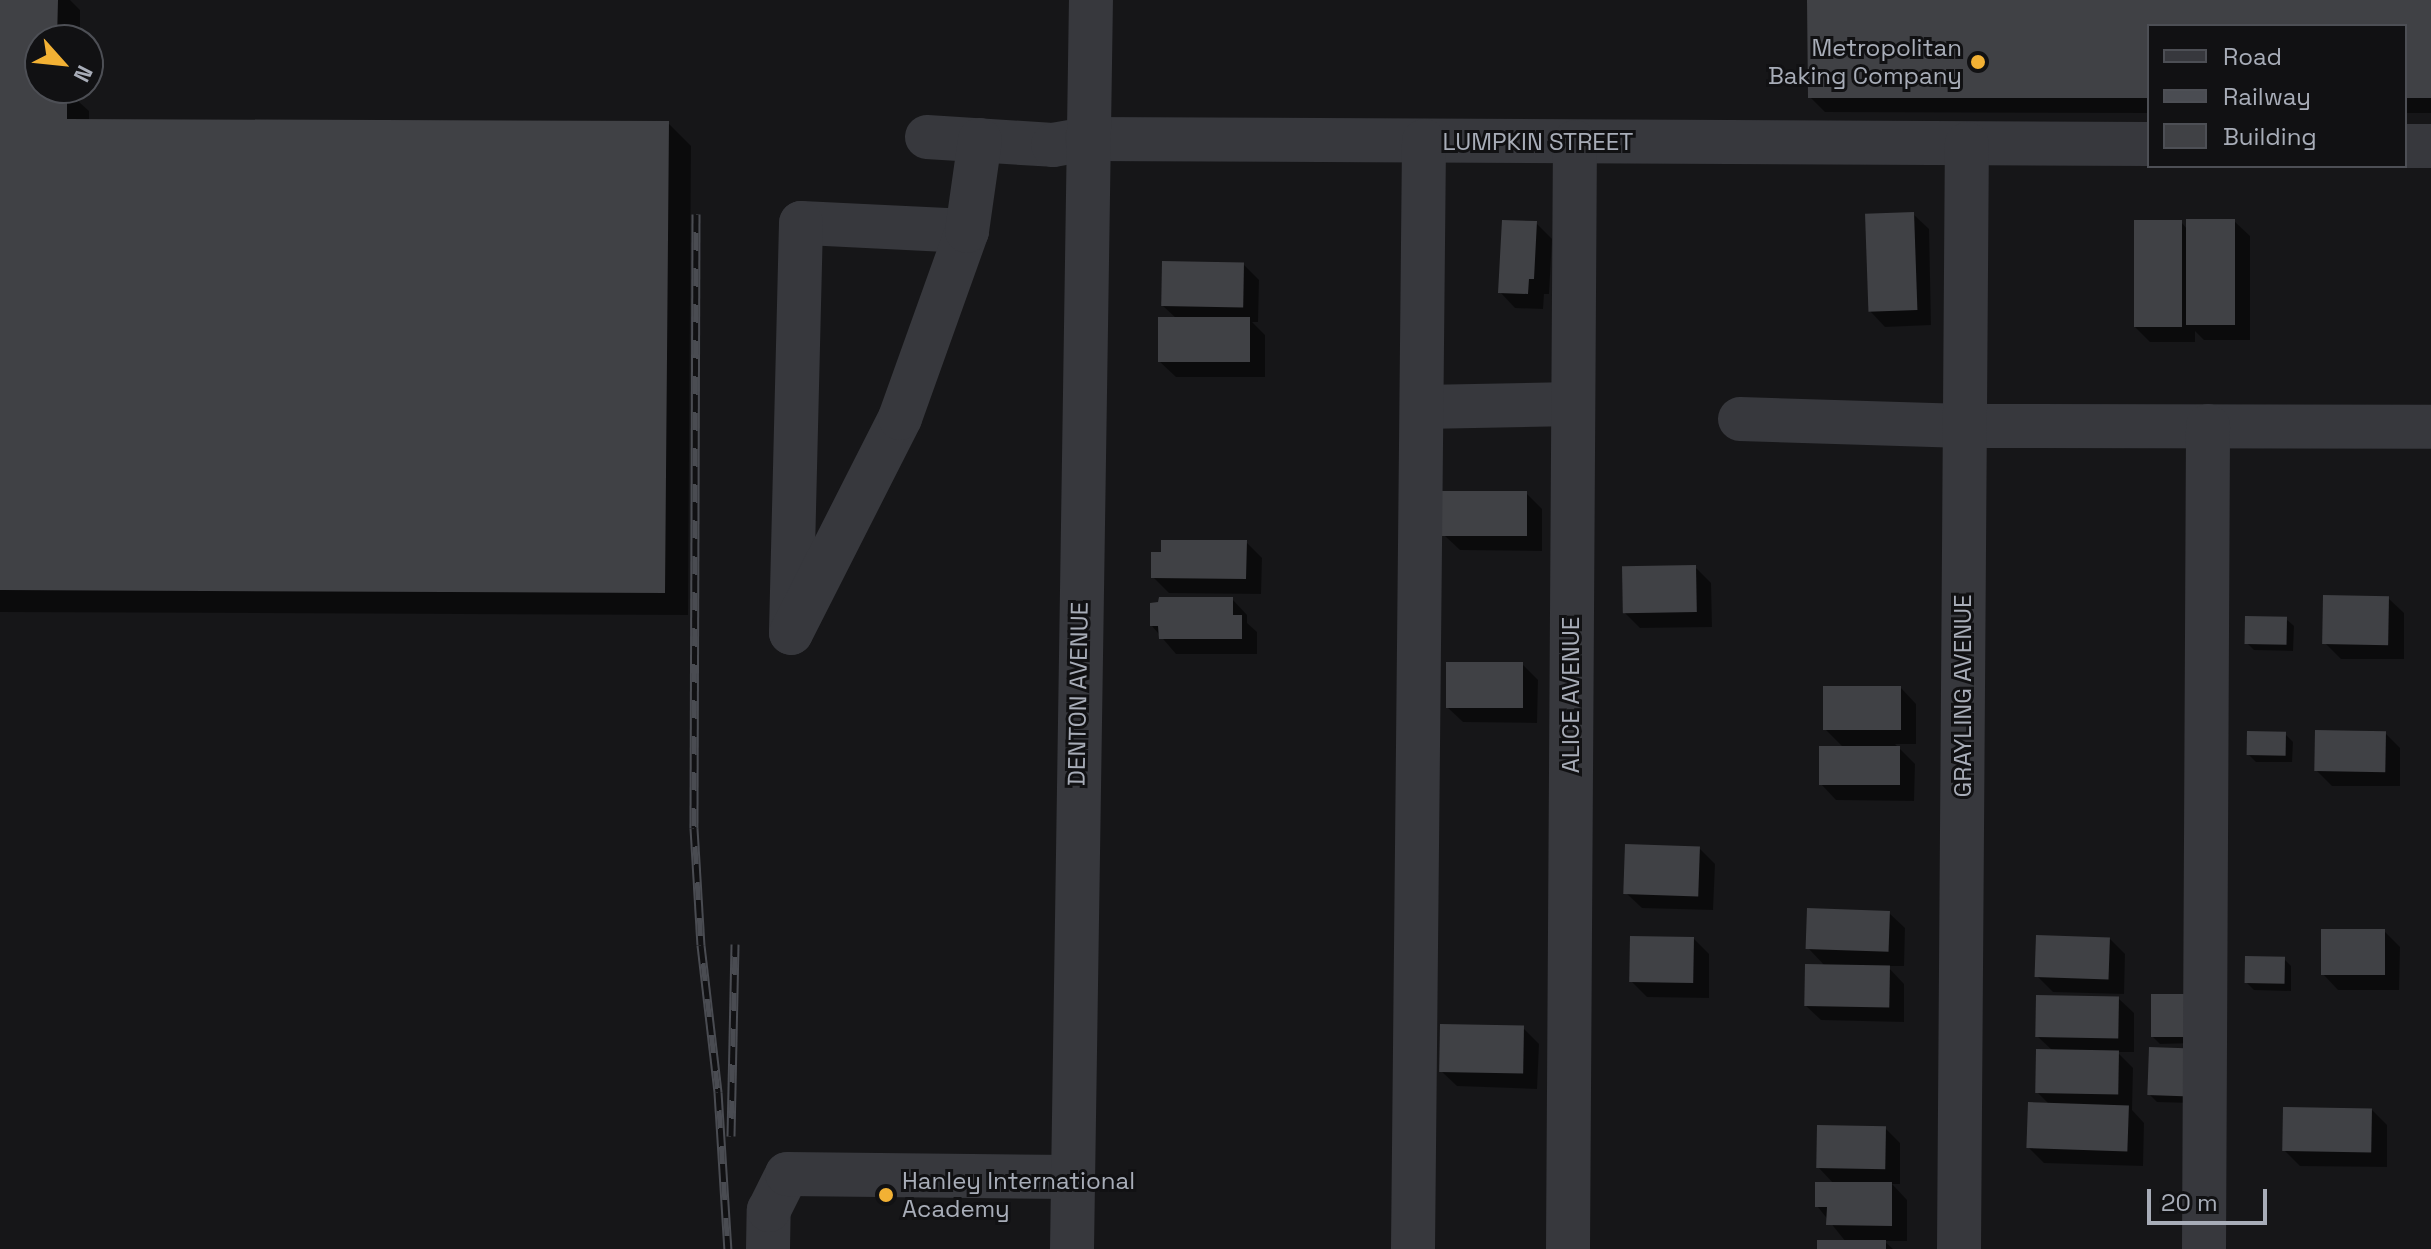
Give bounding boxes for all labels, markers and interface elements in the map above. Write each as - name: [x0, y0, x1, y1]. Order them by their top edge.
- north arrow: [24, 24, 104, 104]
- legend: [2147, 24, 2407, 168]
- place label: Metropolitan Baking Company: [1768, 34, 1962, 90]
- text: Road: [2223, 41, 2282, 72]
- marker: Metropolitan Baking Company: [1969, 53, 1987, 71]
- text: N: [68, 61, 99, 87]
- text: Railway: [2223, 81, 2311, 112]
- text: Building: [2223, 121, 2317, 152]
- street label: LUMPKIN STREET: [1443, 128, 1633, 156]
- street label: GRAYLING AVENUE: [1949, 594, 1977, 798]
- street label: DENTON AVENUE: [1062, 601, 1094, 787]
- street label: ALICE AVENUE: [1557, 617, 1585, 773]
- place label: Hanley International Academy: [902, 1167, 1135, 1223]
- scale bar: [2151, 1173, 2271, 1223]
- marker: Hanley International Academy: [877, 1186, 895, 1204]
- text: 20 m: [2161, 1187, 2218, 1218]

